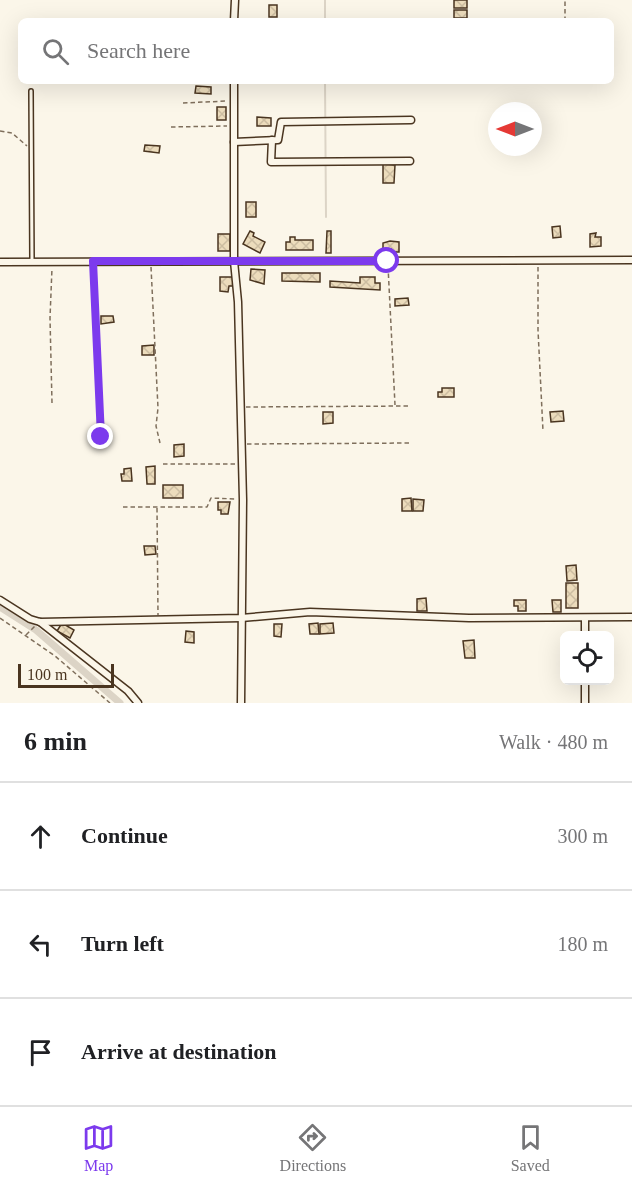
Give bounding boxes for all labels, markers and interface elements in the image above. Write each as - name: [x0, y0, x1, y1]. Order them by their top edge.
- search box: [18, 18, 614, 84]
- icon: search: [39, 35, 72, 68]
- text: Search here: [87, 38, 190, 63]
- north arrow: [488, 102, 542, 156]
- route start: [373, 247, 399, 273]
- route end: [87, 423, 113, 449]
- map controls: [560, 631, 614, 685]
- button: locate: [560, 631, 614, 685]
- scale bar: [18, 661, 114, 688]
- text: 100 m: [27, 666, 67, 683]
- text: 6 min: [24, 727, 87, 756]
- text: Walk · 480 m: [499, 731, 608, 753]
- icon: ahead: [24, 820, 57, 853]
- text: Continue: [81, 823, 168, 848]
- text: 300 m: [557, 825, 608, 847]
- icon: left: [24, 928, 57, 961]
- text: Turn left: [81, 931, 164, 956]
- text: 180 m: [557, 933, 608, 955]
- icon: arrive: [24, 1036, 57, 1069]
- text: Arrive at destination: [81, 1039, 277, 1064]
- tab: Map: [82, 1121, 115, 1175]
- tab: Directions: [280, 1121, 346, 1175]
- tab: Saved: [511, 1121, 550, 1175]

